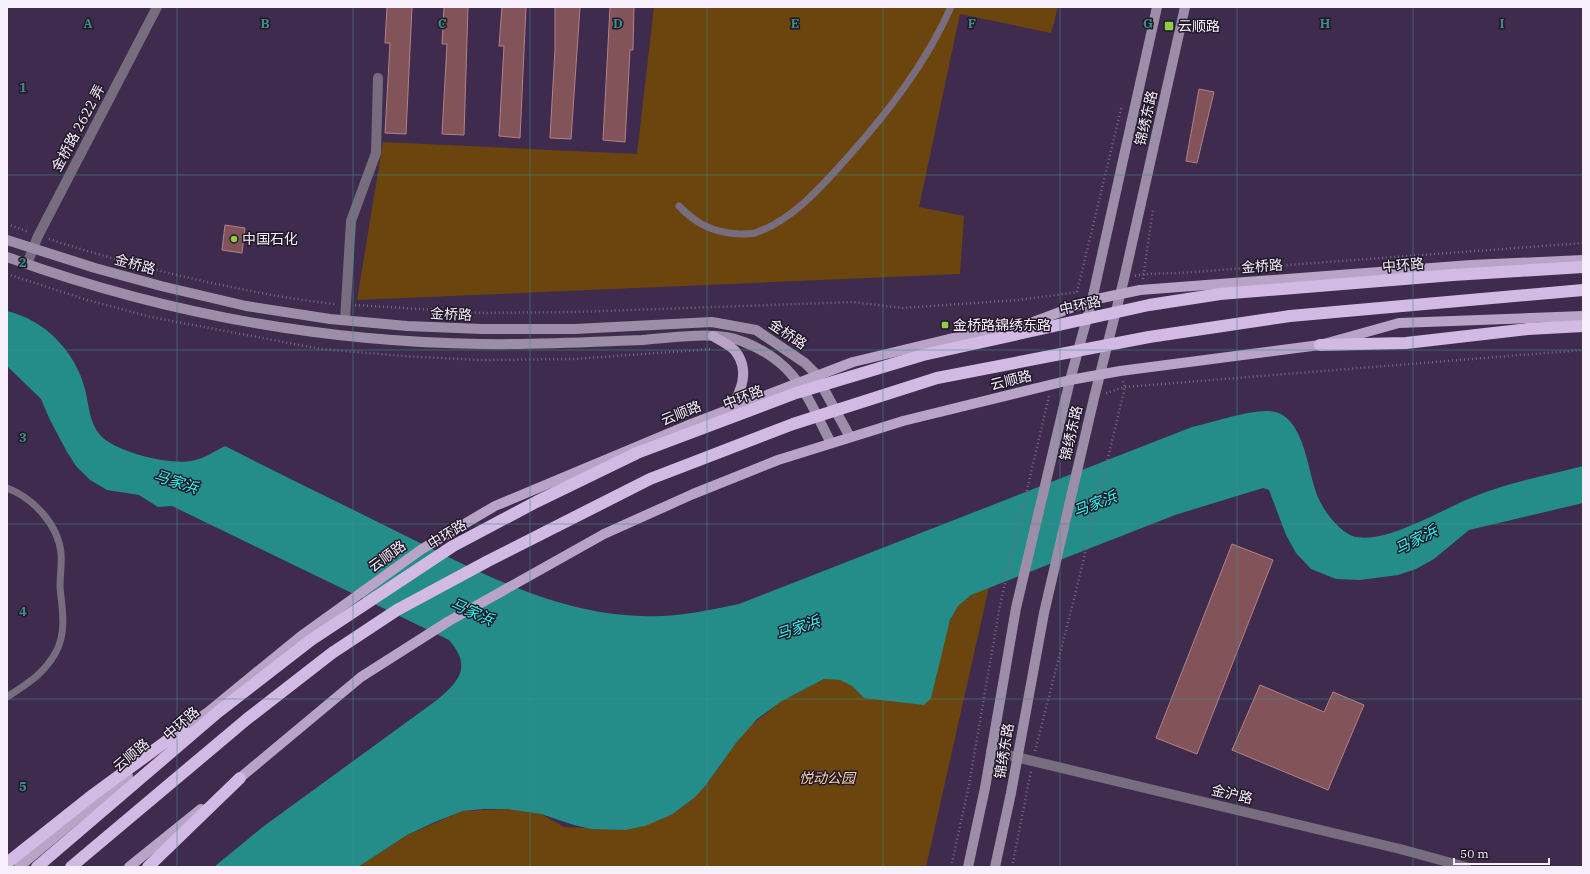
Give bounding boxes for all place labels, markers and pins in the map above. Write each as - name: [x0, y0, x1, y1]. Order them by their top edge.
- place label: 云顺路: [1178, 17, 1220, 35]
- marker: 云顺路: [1163, 20, 1175, 32]
- place label: 中国石化: [242, 230, 298, 248]
- marker: 中国石化: [229, 234, 239, 244]
- place label: 金桥路锦绣东路: [953, 316, 1051, 334]
- marker: 金桥路锦绣东路: [940, 320, 950, 330]

